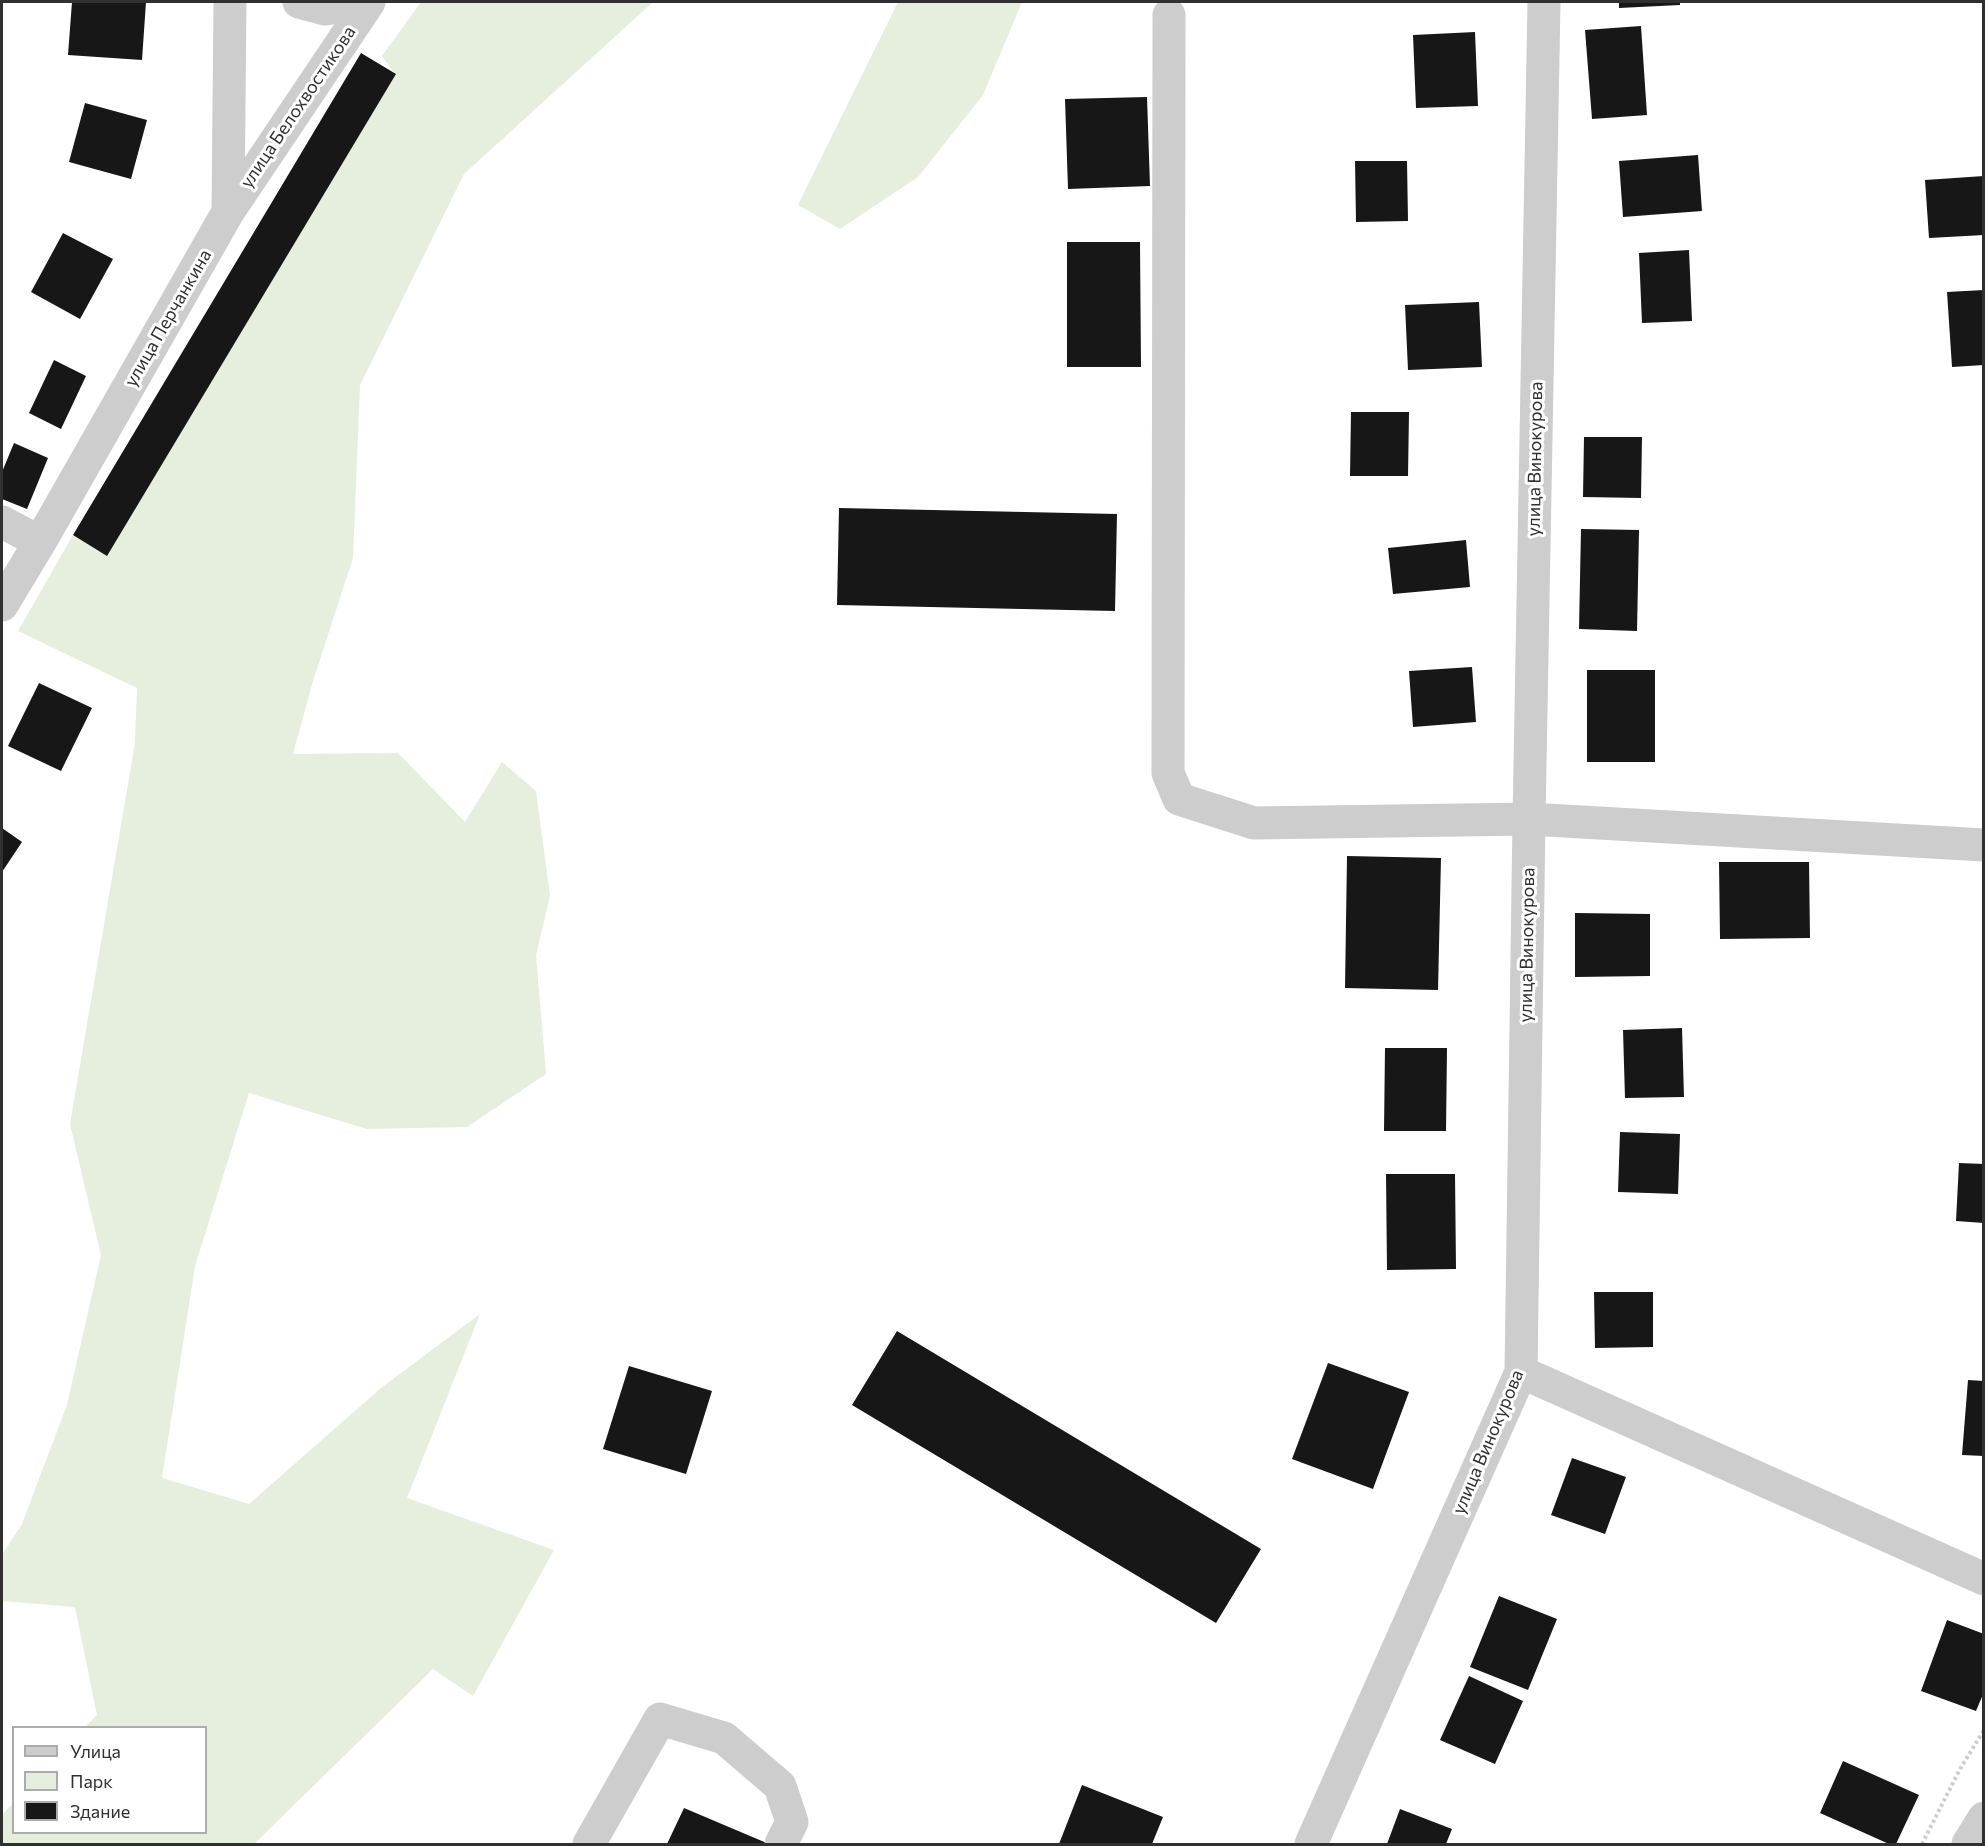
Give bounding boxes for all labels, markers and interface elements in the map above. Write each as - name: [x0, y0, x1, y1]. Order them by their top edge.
- street label: улица Белохвостикова: [236, 22, 360, 192]
- street label: улица Перчанкина: [120, 246, 216, 390]
- street label: улица Винокурова: [1523, 381, 1547, 537]
- street label: улица Винокурова: [1515, 867, 1539, 1023]
- street label: улица Винокурова: [1448, 1367, 1528, 1517]
- legend: [12, 1726, 207, 1834]
- text: Улица: [70, 1740, 121, 1762]
- text: Парк: [70, 1770, 113, 1792]
- text: Здание: [70, 1800, 130, 1822]

